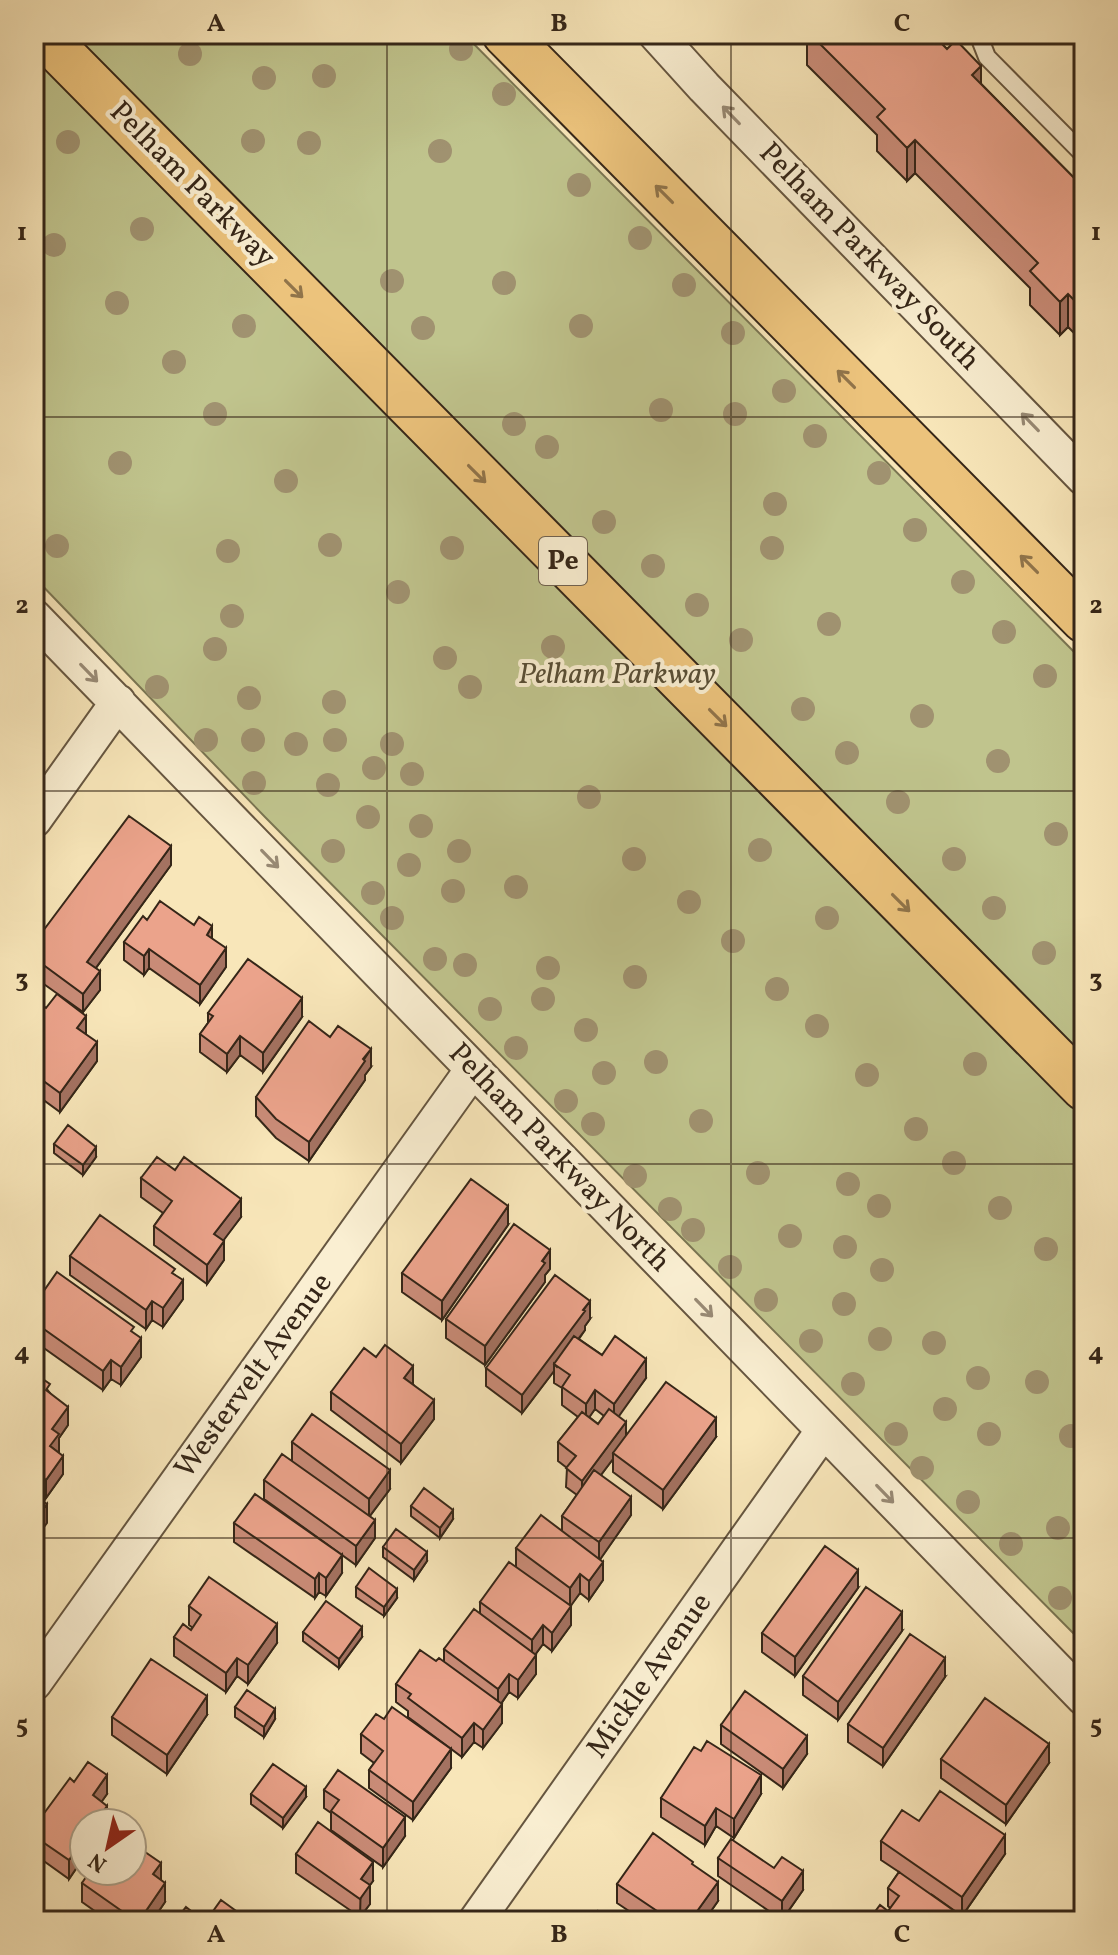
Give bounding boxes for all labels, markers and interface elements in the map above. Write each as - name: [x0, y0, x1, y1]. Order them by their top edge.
- text: A: [207, 6, 226, 42]
- text: B: [550, 6, 568, 42]
- text: C: [894, 6, 910, 42]
- street label: Pelham Parkway: [99, 92, 285, 278]
- one-way arrow: [722, 106, 741, 125]
- street label: Pelham Parkway South: [749, 133, 989, 381]
- one-way arrow: [655, 185, 674, 204]
- text: 1: [17, 215, 27, 251]
- text: 1: [1091, 215, 1101, 251]
- one-way arrow: [284, 279, 303, 298]
- one-way arrow: [837, 369, 856, 389]
- one-way arrow: [1020, 412, 1039, 432]
- one-way arrow: [466, 463, 486, 483]
- road number: Pe: [539, 537, 587, 585]
- one-way arrow: [1020, 555, 1039, 574]
- text: 2: [15, 588, 29, 624]
- text: 2: [1089, 588, 1103, 624]
- park label: Pelham Parkway: [518, 654, 716, 696]
- one-way arrow: [79, 663, 98, 683]
- one-way arrow: [709, 708, 728, 728]
- one-way arrow: [260, 849, 279, 868]
- one-way arrow: [891, 893, 910, 912]
- text: 3: [15, 962, 29, 998]
- text: 3: [1089, 962, 1103, 998]
- street label: Pelham Parkway North: [438, 1034, 680, 1282]
- street label: Westervelt Avenue: [165, 1264, 343, 1488]
- one-way arrow: [694, 1298, 713, 1317]
- text: 4: [14, 1335, 30, 1371]
- text: 4: [1088, 1335, 1104, 1371]
- one-way arrow: [875, 1484, 894, 1503]
- street label: Mickle Avenue: [577, 1585, 723, 1767]
- text: 5: [16, 1708, 28, 1744]
- text: 5: [1090, 1708, 1102, 1744]
- north arrow: [68, 1807, 148, 1887]
- text: N: [83, 1844, 114, 1879]
- text: A: [207, 1917, 226, 1953]
- text: B: [550, 1917, 568, 1953]
- text: C: [894, 1917, 910, 1953]

